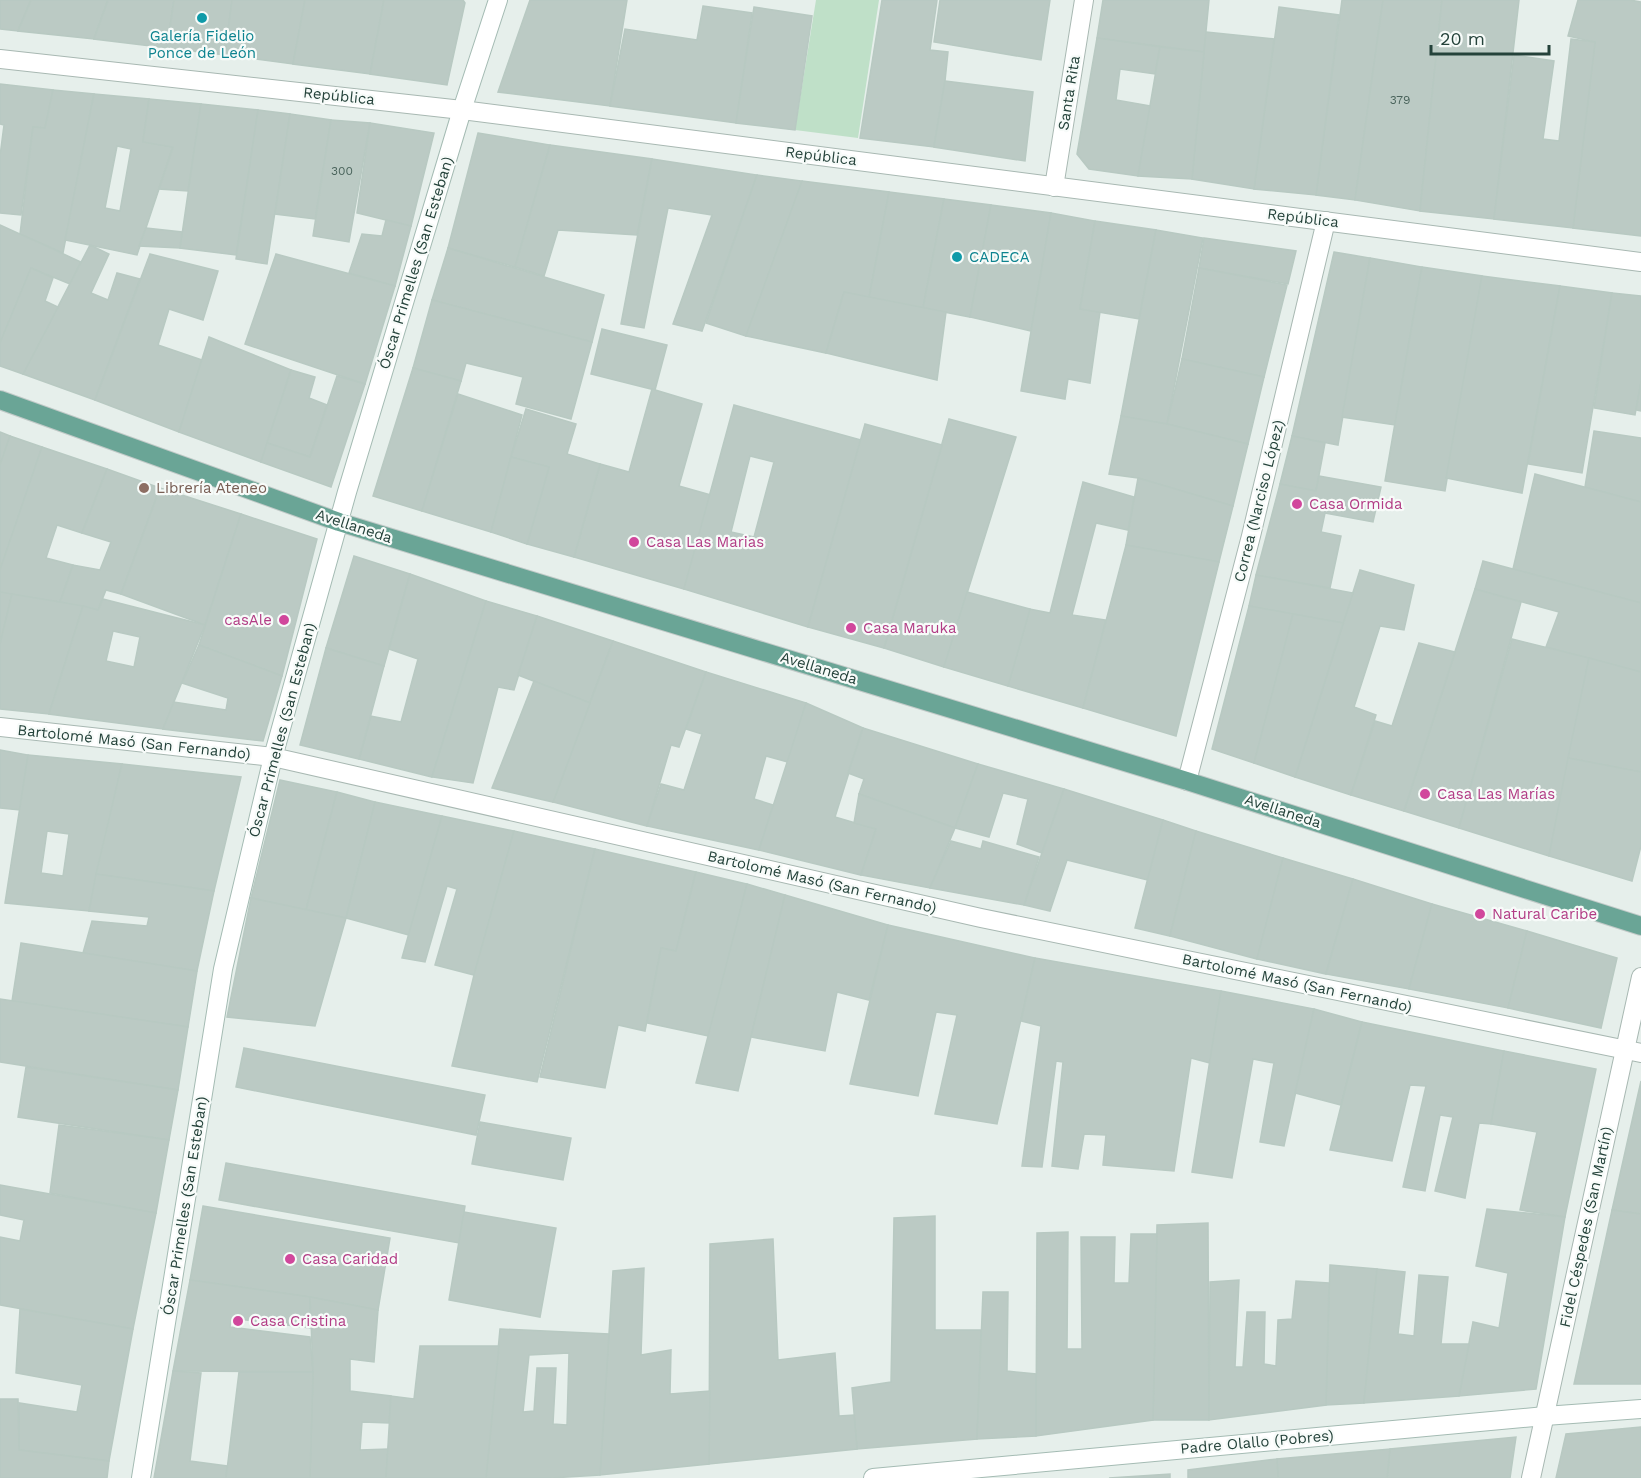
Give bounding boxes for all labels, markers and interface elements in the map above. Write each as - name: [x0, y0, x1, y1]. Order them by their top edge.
- marker: Galería Fidelio Ponce de León: [195, 11, 209, 25]
- scale bar: [1431, 18, 1550, 56]
- place label: Galería Fidelio Ponce de León: [148, 27, 256, 62]
- text: 20 m: [1440, 28, 1485, 49]
- street label: Santa Rita: [1054, 54, 1084, 132]
- street label: República: [302, 83, 376, 109]
- house number: 379: [1390, 93, 1410, 107]
- street label: República: [784, 143, 858, 169]
- street label: Óscar Primelles (San Esteban): [374, 154, 457, 372]
- house number: 300: [331, 164, 353, 178]
- street label: República: [1266, 205, 1340, 231]
- place label: CADECA: [969, 248, 1030, 266]
- marker: CADECA: [950, 250, 964, 264]
- street label: Correa (Narciso López): [1230, 418, 1288, 584]
- place label: Librería Ateneo: [156, 479, 267, 497]
- marker: Librería Ateneo: [137, 481, 151, 495]
- place label: Casa Ormida: [1309, 495, 1403, 513]
- marker: Casa Ormida: [1290, 497, 1304, 511]
- street label: Avellaneda: [313, 505, 395, 547]
- place label: Casa Las Marias: [646, 533, 764, 551]
- marker: Casa Las Marias: [627, 535, 641, 549]
- place label: casAle: [224, 611, 272, 629]
- marker: casAle: [277, 613, 291, 627]
- place label: Casa Maruka: [863, 619, 957, 637]
- street label: Óscar Primelles (San Esteban): [244, 620, 319, 839]
- marker: Casa Maruka: [844, 621, 858, 635]
- street label: Avellaneda: [778, 648, 860, 688]
- street label: Bartolomé Masó (San Fernando): [17, 721, 251, 763]
- place label: Casa Las Marías: [1437, 785, 1555, 803]
- marker: Casa Las Marías: [1418, 787, 1432, 801]
- street label: Avellaneda: [1242, 790, 1324, 832]
- street label: Bartolomé Masó (San Fernando): [706, 847, 938, 917]
- place label: Natural Caribe: [1492, 905, 1597, 923]
- marker: Natural Caribe: [1473, 907, 1487, 921]
- street label: Bartolomé Masó (San Fernando): [1181, 950, 1413, 1016]
- street label: Óscar Primelles (San Esteban): [158, 1095, 211, 1317]
- street label: Fidel Céspedes (San Martín): [1556, 1125, 1616, 1329]
- place label: Casa Caridad: [302, 1250, 398, 1268]
- marker: Casa Caridad: [283, 1252, 297, 1266]
- place label: Casa Cristina: [250, 1312, 347, 1330]
- marker: Casa Cristina: [231, 1314, 245, 1328]
- street label: Padre Olallo (Pobres): [1180, 1426, 1334, 1458]

